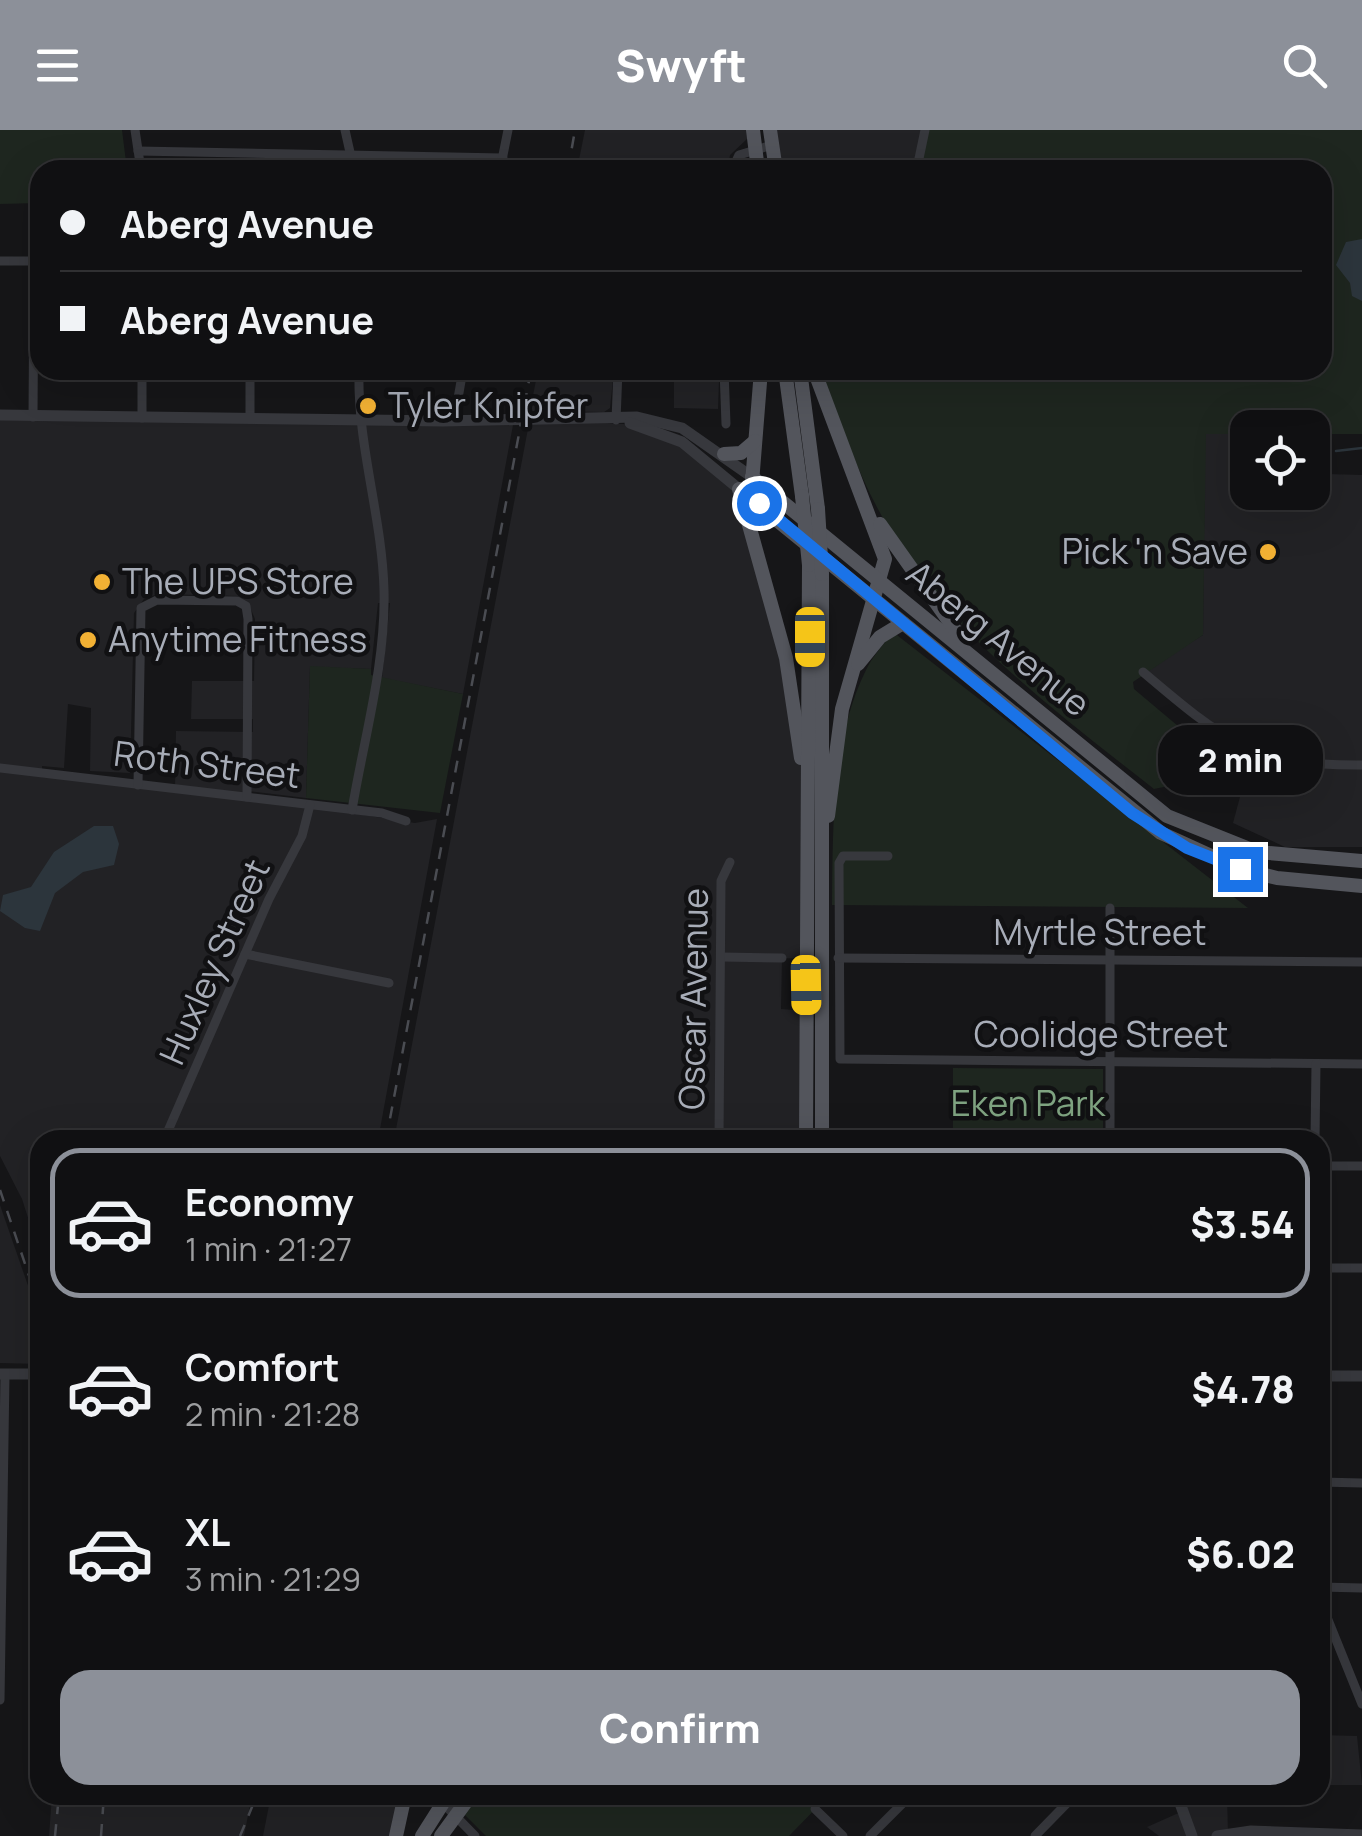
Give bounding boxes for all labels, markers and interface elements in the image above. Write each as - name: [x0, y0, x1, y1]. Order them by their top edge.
- text: Swyft: [615, 34, 747, 96]
- icon: menu: [30, 38, 85, 93]
- icon: search: [1277, 38, 1332, 93]
- text: Aberg Avenue: [120, 197, 374, 249]
- text: Aberg Avenue: [120, 293, 374, 345]
- place label: Tyler Knipfer: [388, 381, 588, 429]
- marker: Tyler Knipfer: [357, 395, 379, 417]
- map controls: [1230, 410, 1330, 510]
- button: locate: [1230, 410, 1330, 510]
- route start: [737, 481, 782, 526]
- place label: Pick 'n Save: [1062, 527, 1248, 575]
- marker: Pick 'n Save: [1257, 541, 1279, 563]
- street label: Aberg Avenue: [897, 549, 1100, 727]
- place label: The UPS Store: [122, 557, 354, 605]
- marker: The UPS Store: [91, 571, 113, 593]
- car: [795, 607, 825, 667]
- place label: Anytime Fitness: [108, 615, 367, 663]
- marker: Anytime Fitness: [77, 629, 99, 651]
- callout: 2 min: [1158, 724, 1322, 794]
- street label: Roth Street: [111, 729, 303, 799]
- text: 2 min: [1198, 738, 1283, 782]
- route end: [1218, 847, 1263, 892]
- street label: Huxley Street: [147, 851, 281, 1072]
- street label: Oscar Avenue: [667, 888, 719, 1110]
- street label: Myrtle Street: [994, 908, 1206, 956]
- car: [790, 955, 822, 1015]
- street label: Coolidge Street: [974, 1010, 1228, 1058]
- park label: Eken Park: [951, 1079, 1107, 1127]
- text: Economy: [185, 1175, 354, 1227]
- icon: car: [65, 1178, 155, 1268]
- text: $3.54: [1190, 1197, 1295, 1249]
- text: 1 min · 21:27: [185, 1227, 352, 1271]
- text: Comfort: [185, 1340, 339, 1392]
- icon: car: [65, 1343, 155, 1433]
- text: $4.78: [1192, 1362, 1295, 1414]
- text: 2 min · 21:28: [185, 1392, 360, 1436]
- text: XL: [185, 1505, 230, 1557]
- icon: car: [65, 1508, 155, 1598]
- text: $6.02: [1186, 1527, 1295, 1579]
- text: 3 min · 21:29: [185, 1557, 361, 1601]
- button: Confirm: [60, 1670, 1300, 1785]

